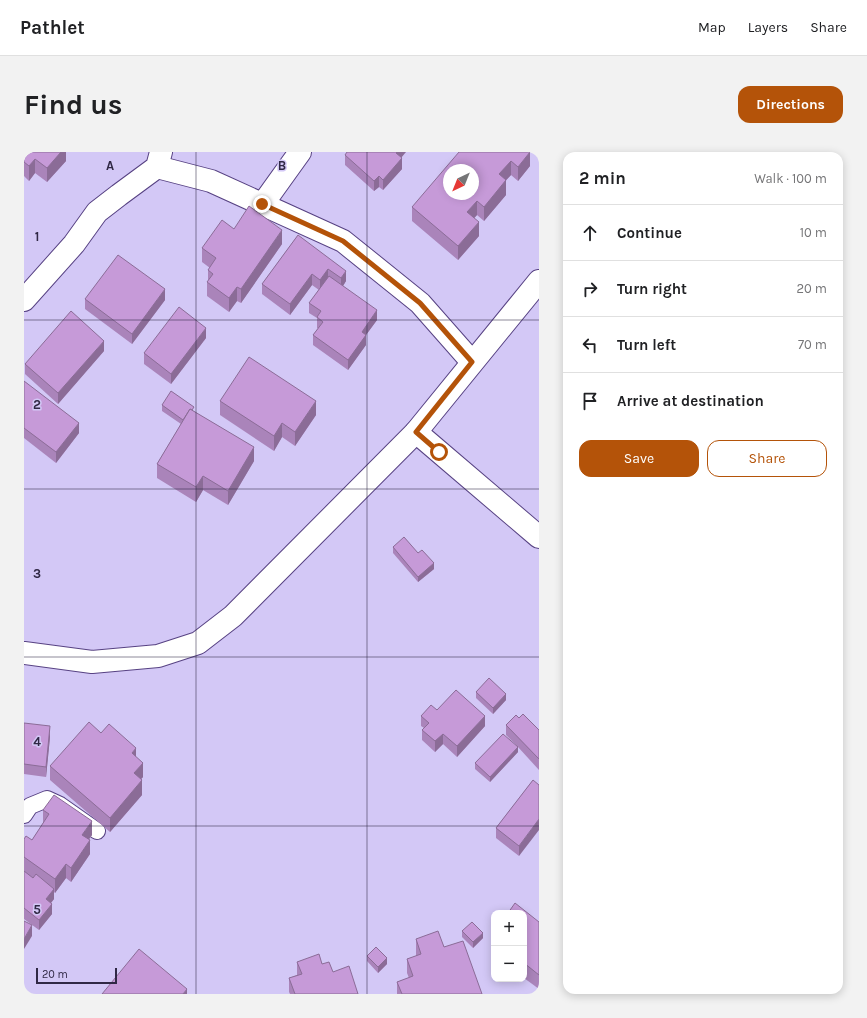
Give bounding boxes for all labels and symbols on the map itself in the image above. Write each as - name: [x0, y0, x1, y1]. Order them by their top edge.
- text: A: [106, 158, 114, 173]
- text: B: [278, 158, 286, 173]
- north arrow: [443, 164, 479, 200]
- route end: [253, 195, 271, 213]
- text: 1: [35, 229, 39, 244]
- text: 2: [33, 397, 41, 412]
- route start: [430, 443, 448, 461]
- text: 3: [33, 566, 41, 581]
- text: 4: [33, 734, 41, 749]
- text: 5: [33, 902, 41, 917]
- scale bar: [36, 966, 117, 985]

